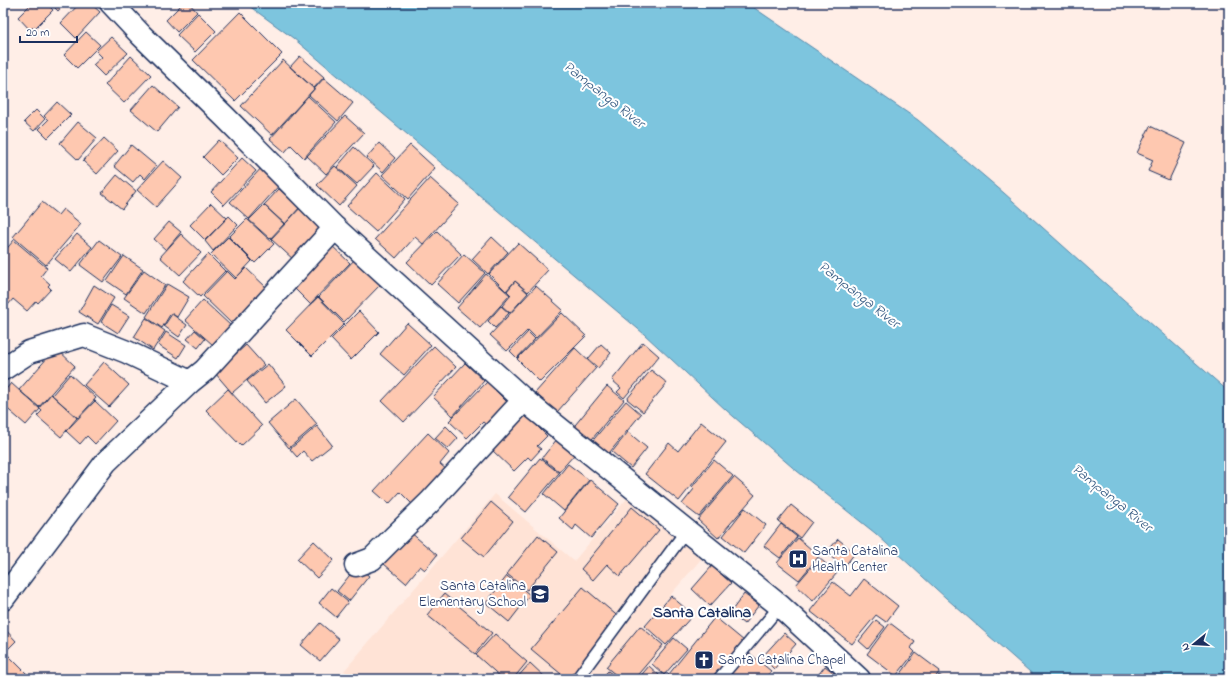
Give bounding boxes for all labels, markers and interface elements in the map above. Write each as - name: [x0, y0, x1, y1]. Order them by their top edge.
- scale bar: [20, 18, 77, 44]
- text: 20 m: [26, 24, 49, 42]
- water label: Pampanga River: [558, 56, 651, 136]
- water label: Pampanga River: [813, 256, 906, 336]
- water label: Pampanga River: [1066, 458, 1159, 540]
- place label: Santa Catalina Health Center: [812, 541, 898, 578]
- hospital icon: Santa Catalina Health Center: [787, 548, 809, 570]
- place label: Santa Catalina Elementary School: [419, 576, 526, 614]
- school or university icon: Santa Catalina Elementary School: [529, 583, 551, 605]
- district label: Santa Catalina: [653, 601, 752, 625]
- north arrow: [1174, 624, 1214, 664]
- text: N: [1177, 641, 1194, 653]
- church icon: Santa Catalina Chapel: [693, 649, 715, 671]
- place label: Santa Catalina Chapel: [718, 650, 846, 671]

